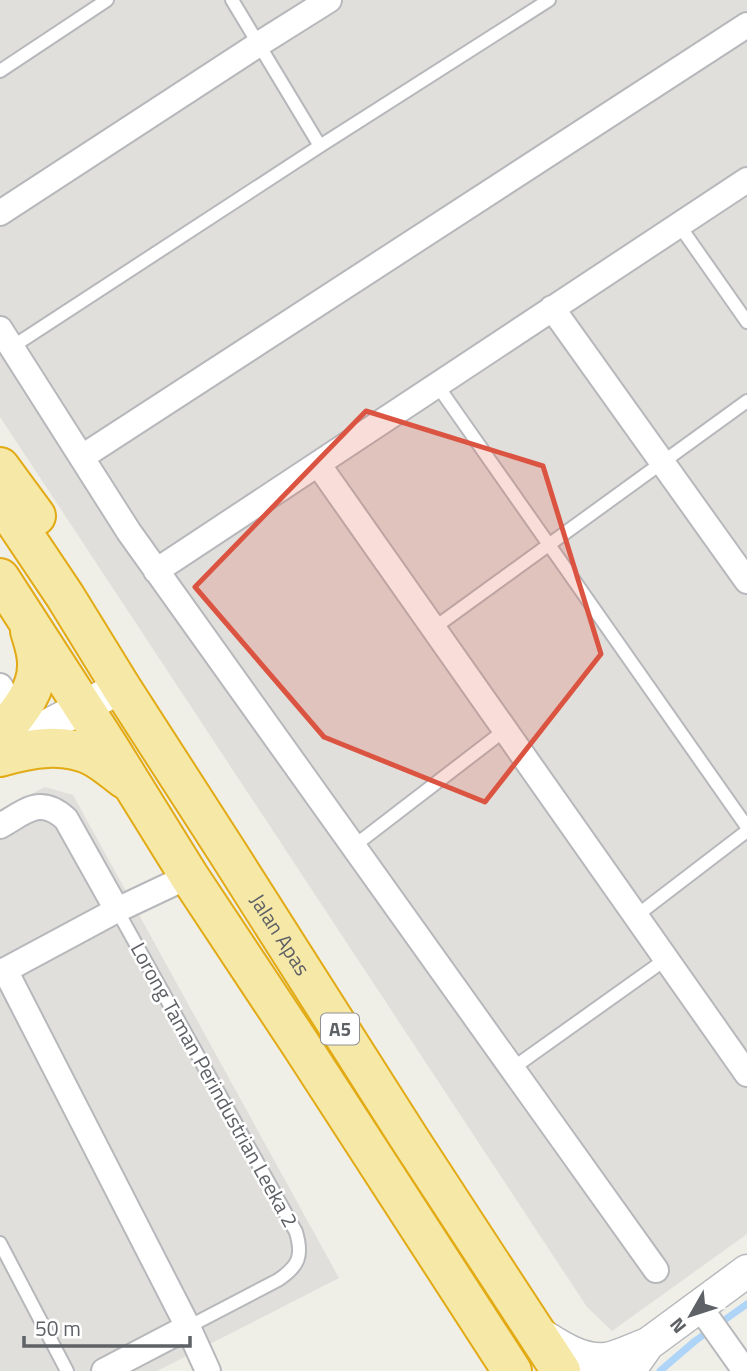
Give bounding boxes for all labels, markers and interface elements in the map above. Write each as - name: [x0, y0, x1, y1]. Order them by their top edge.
- street label: Jalan Apas: [243, 887, 319, 982]
- street label: Lorong Taman Perindustrian Leeka 2: [123, 936, 307, 1233]
- road number: A5: [321, 1014, 359, 1044]
- north arrow: [656, 1280, 726, 1350]
- scale bar: [24, 1304, 191, 1348]
- text: 50 m: [35, 1312, 81, 1344]
- text: N: [662, 1312, 693, 1340]

